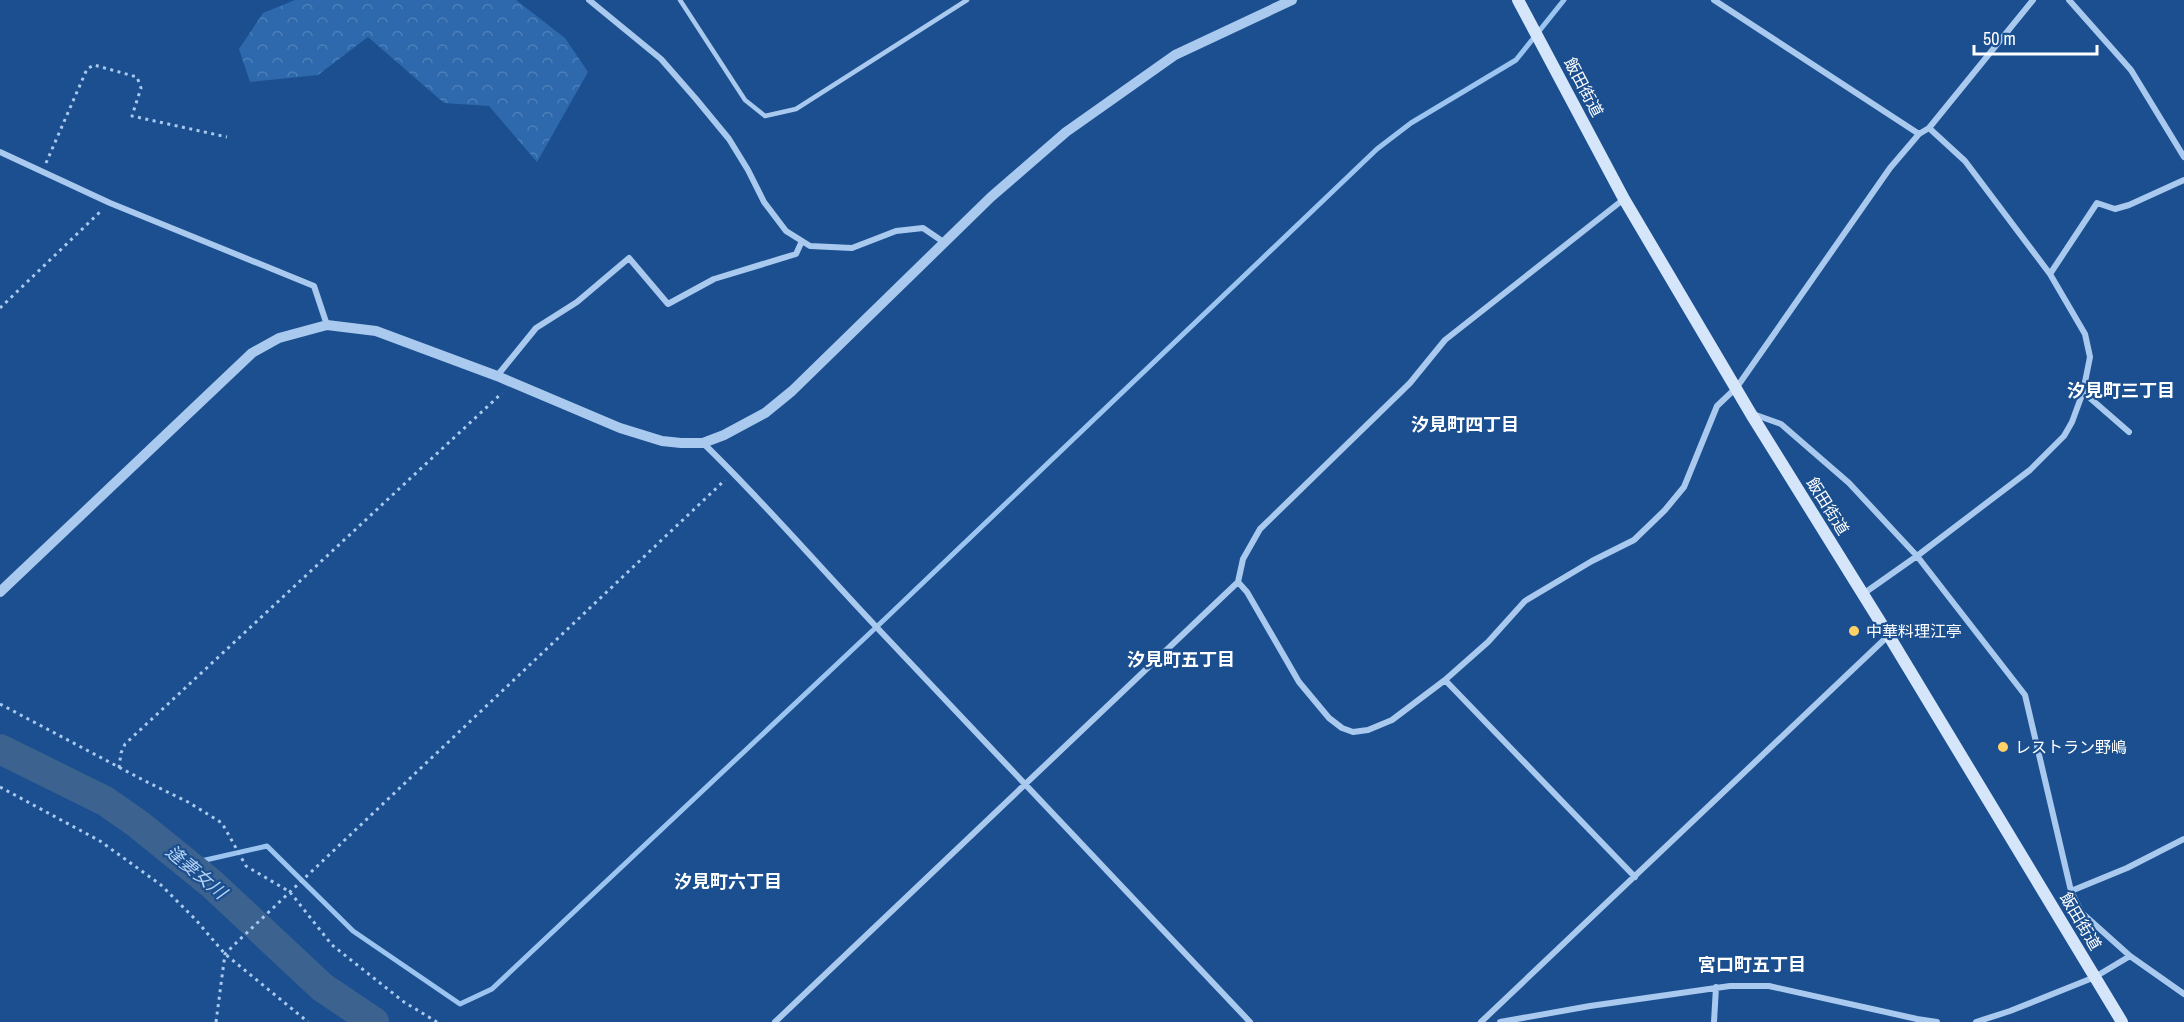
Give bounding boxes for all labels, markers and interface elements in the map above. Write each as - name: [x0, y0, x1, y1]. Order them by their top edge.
- scale bar: [1974, 18, 2097, 56]
- text: 50 m: [1983, 26, 2016, 51]
- street label: 飯田街道: [1559, 54, 1609, 120]
- district label: 汐見町三丁目: [2067, 378, 2175, 403]
- district label: 汐見町四丁目: [1411, 412, 1519, 437]
- street label: 飯田街道: [1802, 473, 1854, 539]
- place label: 中華料理江亭: [1866, 620, 1962, 642]
- marker: 中華料理江亭: [1847, 624, 1861, 638]
- district label: 汐見町五丁目: [1127, 647, 1235, 672]
- place label: レストラン野嶋: [2015, 736, 2127, 758]
- marker: レストラン野嶋: [1996, 740, 2010, 754]
- water label: 逢妻女川: [161, 839, 233, 906]
- district label: 汐見町六丁目: [674, 869, 782, 894]
- street label: 飯田街道: [2055, 888, 2107, 954]
- district label: 宮口町五丁目: [1698, 952, 1806, 977]

